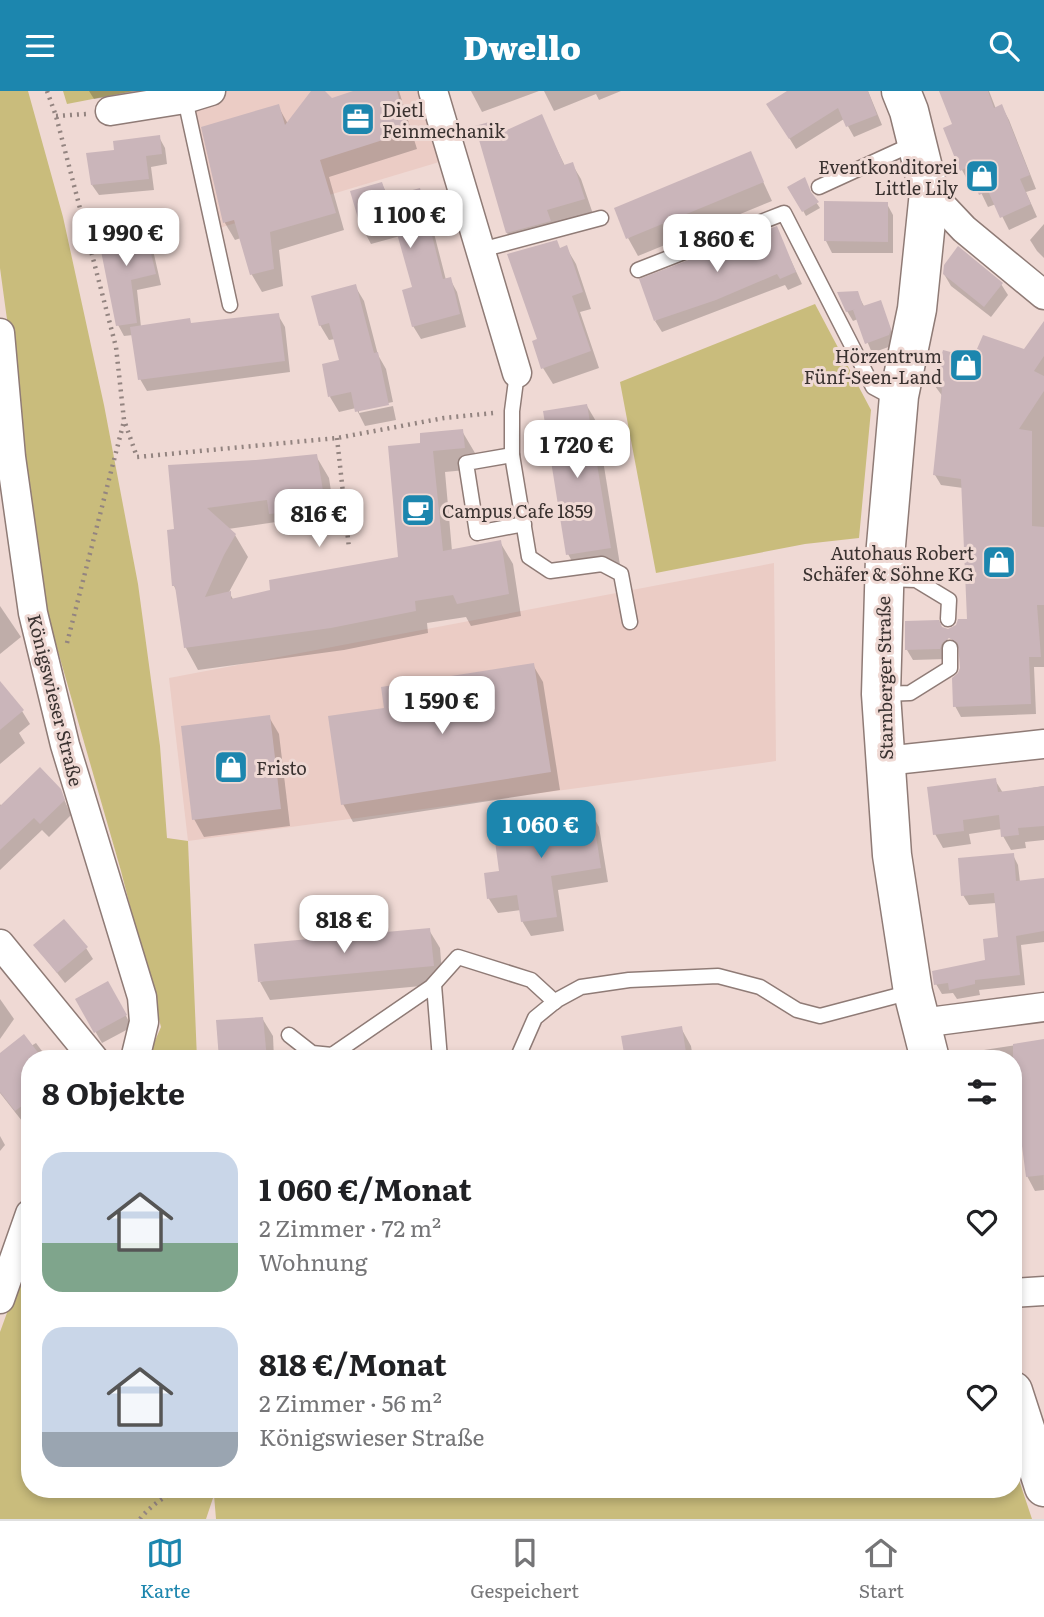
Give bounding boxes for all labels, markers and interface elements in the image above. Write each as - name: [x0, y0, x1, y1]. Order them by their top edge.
- text: Dwello: [463, 22, 581, 70]
- icon: menu: [21, 27, 59, 65]
- icon: search: [985, 27, 1023, 65]
- place label: Dietl Feinmechanik: [382, 96, 506, 144]
- office icon: Dietl Feinmechanik: [339, 100, 377, 138]
- place label: Eventkonditorei Little Lily: [818, 153, 959, 201]
- shop icon: Eventkonditorei Little Lily: [963, 157, 1001, 195]
- pin: 1 100 €: [345, 191, 475, 250]
- text: 1 100 €: [374, 196, 446, 230]
- pin: 1 990 €: [61, 209, 191, 268]
- text: 1 990 €: [88, 214, 164, 248]
- pin: 1 860 €: [652, 215, 782, 274]
- text: 1 860 €: [679, 220, 755, 254]
- place label: Hörzentrum Fünf-Seen-Land: [804, 342, 942, 390]
- shop icon: Hörzentrum Fünf-Seen-Land: [947, 346, 985, 384]
- pin: 1 720 €: [512, 421, 642, 480]
- text: 1 720 €: [540, 426, 614, 460]
- pin: 816 €: [270, 489, 368, 549]
- cafe icon: Campus Cafe 1859: [399, 491, 437, 529]
- text: 816 €: [290, 495, 348, 529]
- place label: Campus Cafe 1859: [442, 497, 593, 524]
- place label: Autohaus Robert Schäfer & Söhne KG: [803, 539, 975, 587]
- shop icon: Autohaus Robert Schäfer & Söhne KG: [980, 543, 1018, 581]
- street label: Starnberger Straße: [869, 596, 899, 760]
- street label: Königswieser Straße: [22, 611, 90, 789]
- pin: 1 590 €: [377, 677, 507, 736]
- text: 1 590 €: [405, 682, 479, 716]
- shop icon: Fristo: [212, 748, 250, 786]
- place label: Fristo: [256, 754, 307, 781]
- pin: 1 060 €: [476, 801, 606, 860]
- text: 1 060 €: [503, 806, 579, 840]
- pin: 818 €: [295, 895, 393, 955]
- text: 818 €: [315, 901, 373, 935]
- text: 8 Objekte: [42, 1070, 185, 1114]
- icon: filters: [963, 1073, 1001, 1111]
- text: 1 060 €/Monat: [259, 1166, 472, 1210]
- icon: home: [98, 1180, 182, 1264]
- icon: heart: [963, 1203, 1001, 1241]
- text: 2 Zimmer · 72 m²: [259, 1210, 441, 1244]
- text: Wohnung: [259, 1244, 367, 1278]
- text: 818 €/Monat: [259, 1341, 447, 1385]
- icon: home: [98, 1355, 182, 1439]
- icon: heart: [963, 1378, 1001, 1416]
- text: 2 Zimmer · 56 m²: [259, 1385, 442, 1419]
- text: Königswieser Straße: [259, 1419, 485, 1453]
- tab: Karte: [140, 1534, 190, 1604]
- tab: Gespeichert: [470, 1534, 579, 1604]
- tab: Start: [859, 1534, 904, 1604]

